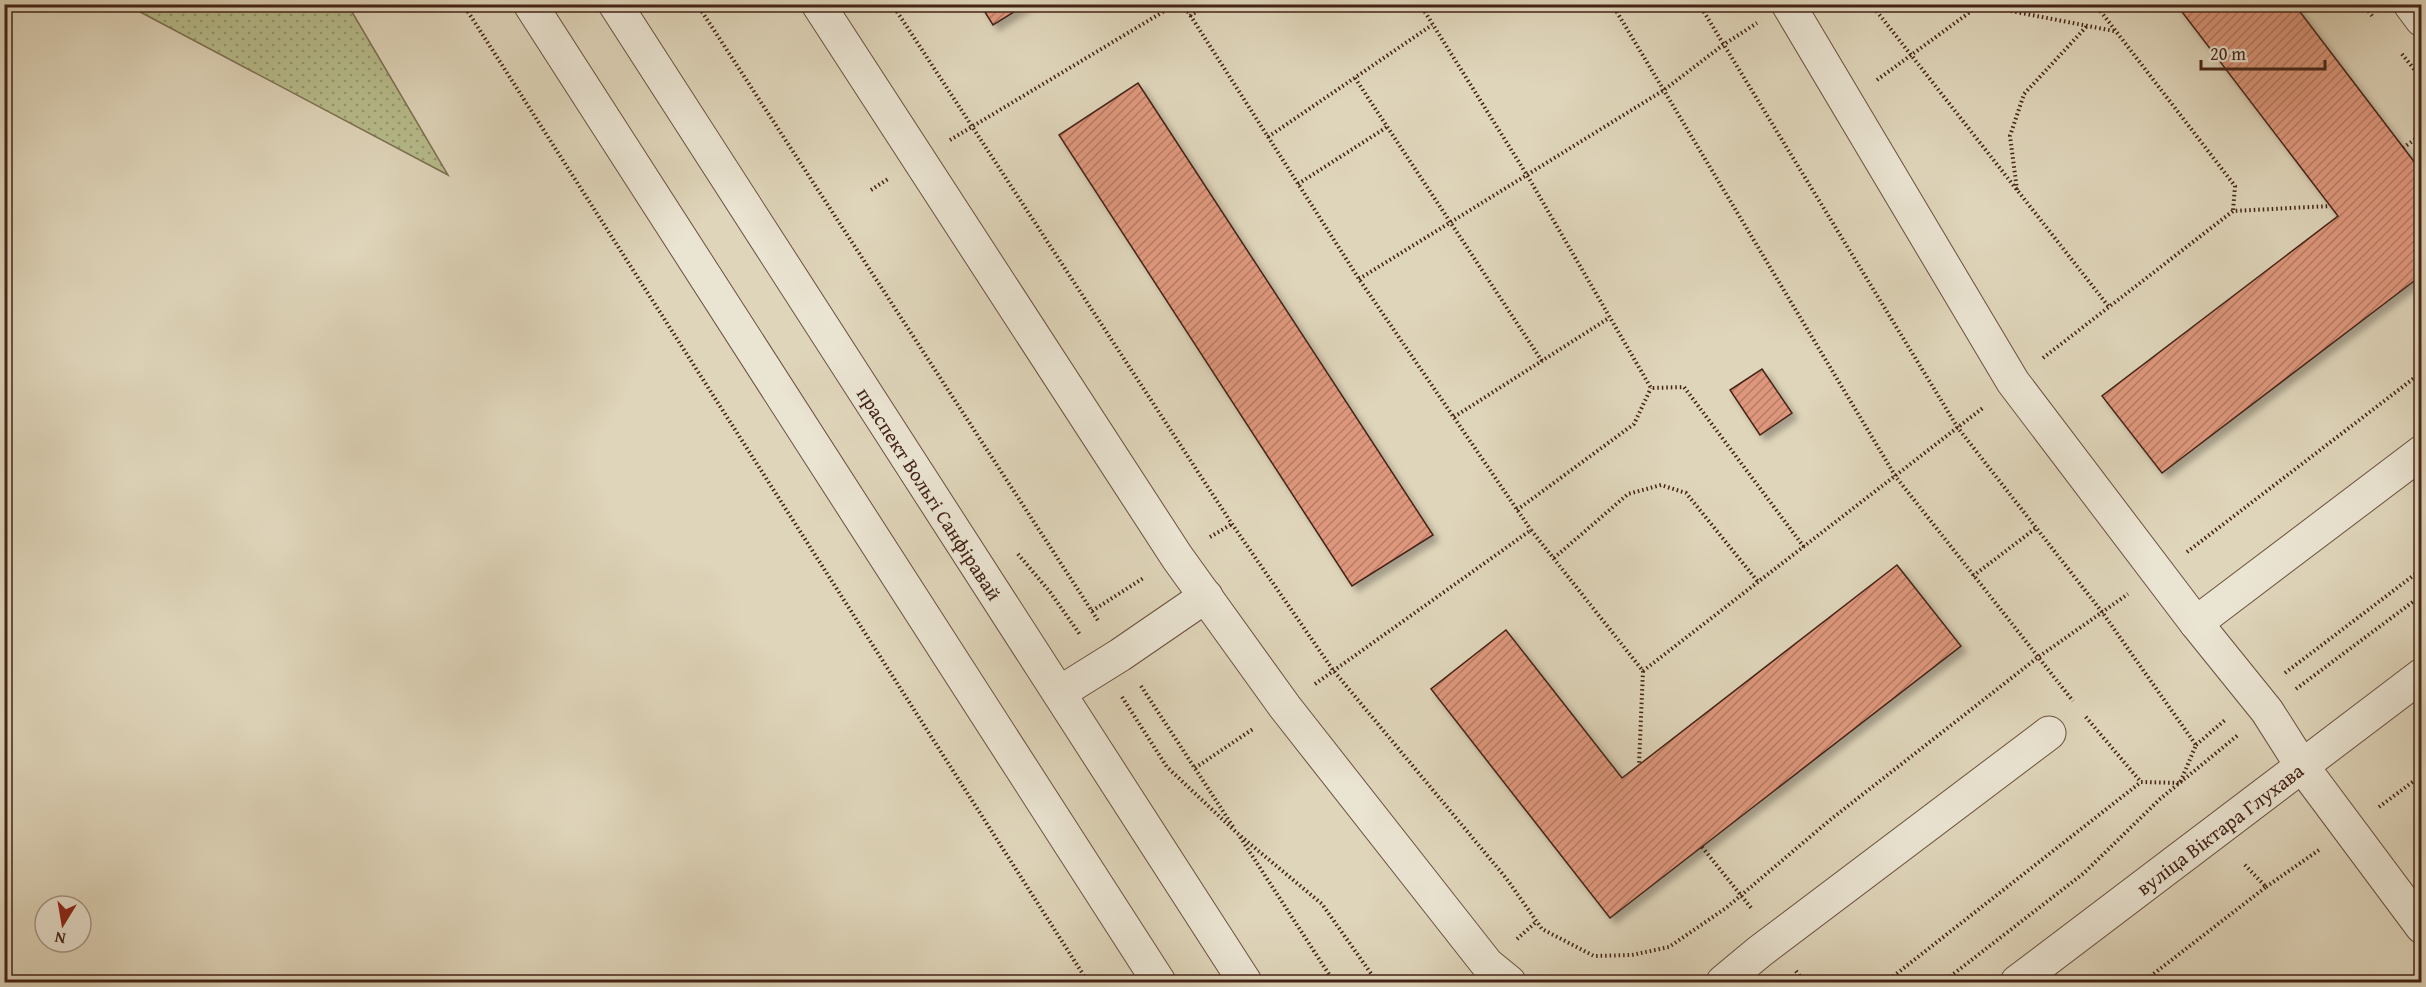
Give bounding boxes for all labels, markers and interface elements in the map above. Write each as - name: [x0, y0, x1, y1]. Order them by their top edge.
- scale bar: [2201, 33, 2326, 71]
- text: 20 m: [2210, 40, 2246, 67]
- street label: праспект Вольгі Санфіравай: [851, 381, 1010, 606]
- street label: вуліца Віктара Глухава: [2130, 755, 2310, 901]
- north arrow: [33, 894, 93, 954]
- text: N: [52, 926, 68, 952]

